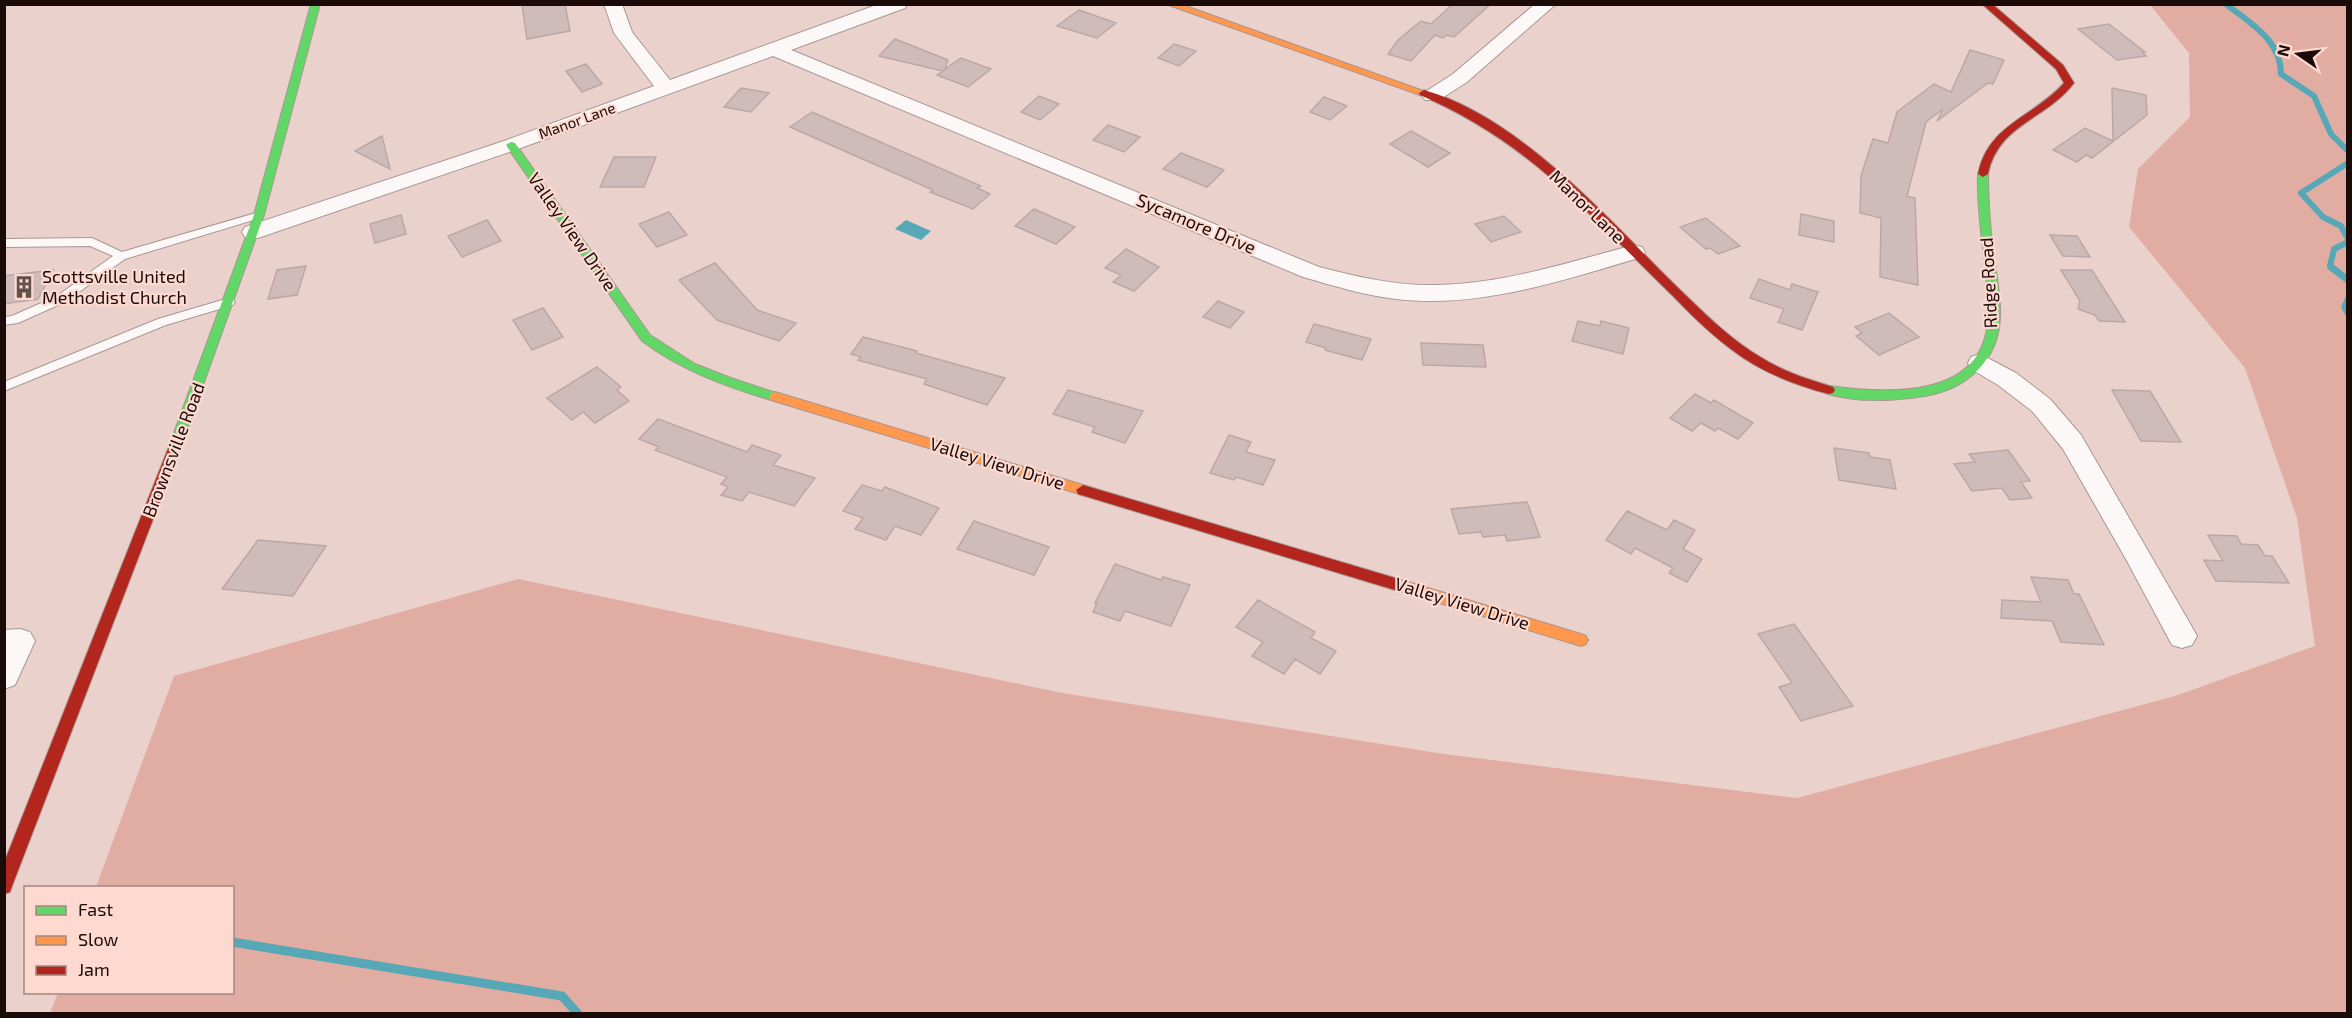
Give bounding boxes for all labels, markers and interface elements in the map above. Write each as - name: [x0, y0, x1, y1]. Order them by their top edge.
- north arrow: [2268, 24, 2328, 84]
- text: N: [2272, 42, 2294, 58]
- street label: Manor Lane: [536, 98, 618, 142]
- street label: Manor Lane: [1545, 165, 1630, 248]
- street label: Valley View Drive: [524, 168, 622, 295]
- street label: Sycamore Drive: [1133, 188, 1259, 258]
- street label: Ridge Road: [1975, 237, 2001, 329]
- place label: Scottsville United Methodist Church: [42, 265, 187, 308]
- building icon: Scottsville United Methodist Church: [11, 274, 37, 300]
- street label: Brownsville Road: [137, 379, 209, 520]
- street label: Valley View Drive: [927, 432, 1067, 494]
- street label: Valley View Drive: [1392, 572, 1532, 634]
- legend: [24, 886, 234, 994]
- text: Fast: [78, 898, 113, 920]
- text: Slow: [78, 928, 119, 950]
- text: Jam: [78, 958, 110, 980]

